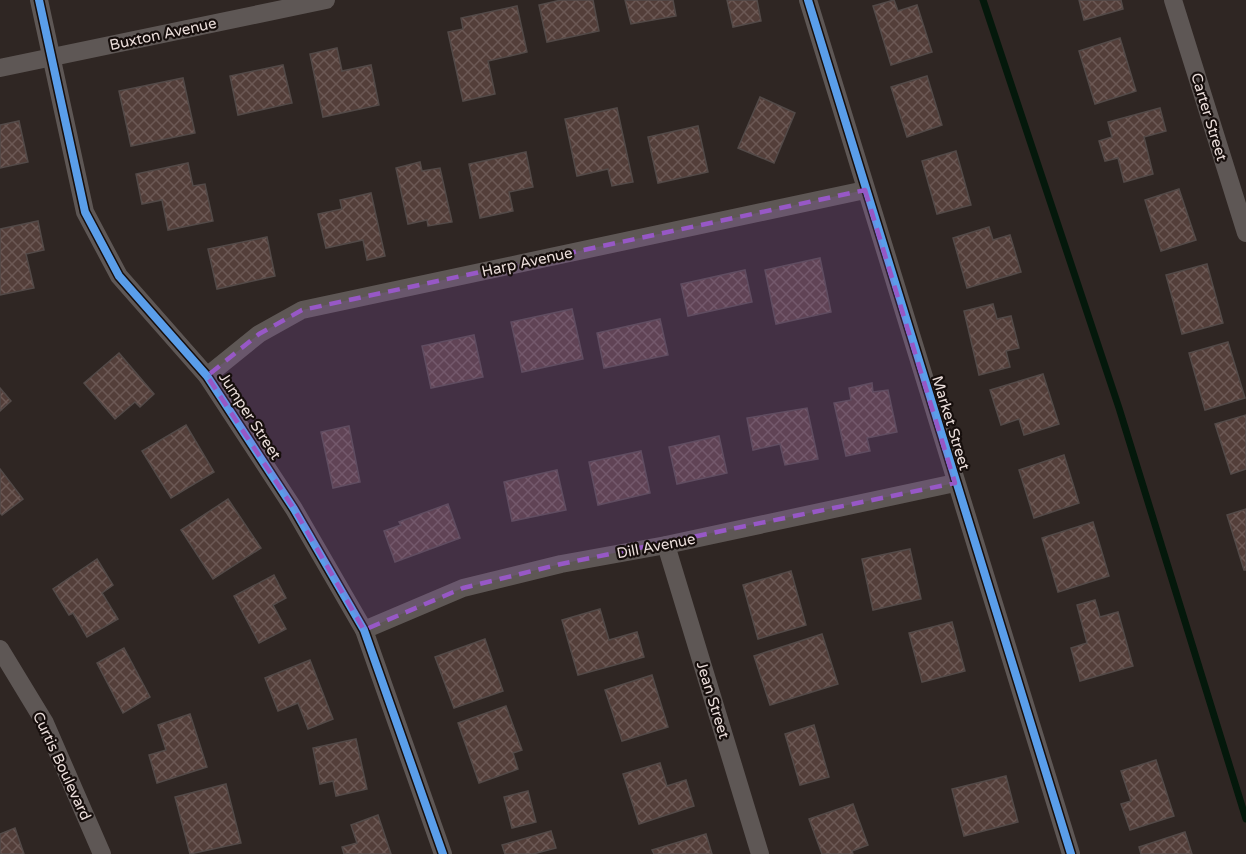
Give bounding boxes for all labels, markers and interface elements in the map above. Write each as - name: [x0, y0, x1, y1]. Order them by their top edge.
- street label: Buxton Avenue: [108, 14, 218, 54]
- street label: Carter Street: [1187, 71, 1231, 164]
- street label: Harp Avenue: [480, 244, 574, 280]
- street label: Jumper Street: [215, 369, 285, 463]
- street label: Market Street: [928, 374, 974, 473]
- street label: Dill Avenue: [615, 530, 697, 562]
- street label: Jean Street: [693, 659, 733, 741]
- street label: Curtis Boulevard: [29, 709, 95, 823]

